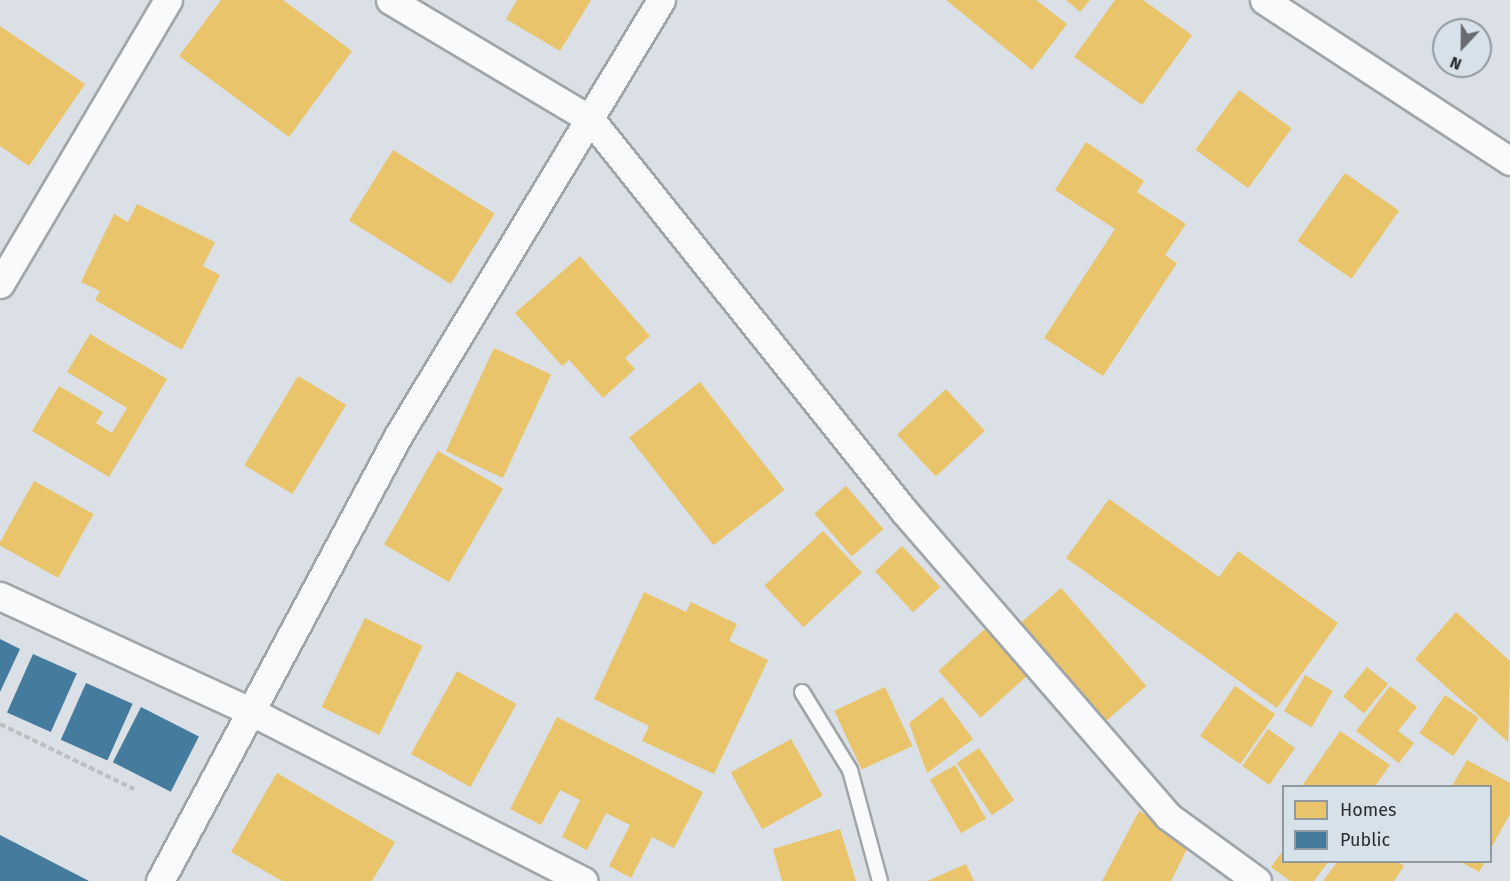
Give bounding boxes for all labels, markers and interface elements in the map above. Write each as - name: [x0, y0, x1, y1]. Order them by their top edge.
- north arrow: [1432, 18, 1492, 78]
- text: N: [1447, 53, 1464, 74]
- legend: [1282, 785, 1492, 863]
- text: Homes: [1340, 799, 1396, 821]
- text: Public: [1340, 829, 1390, 851]

